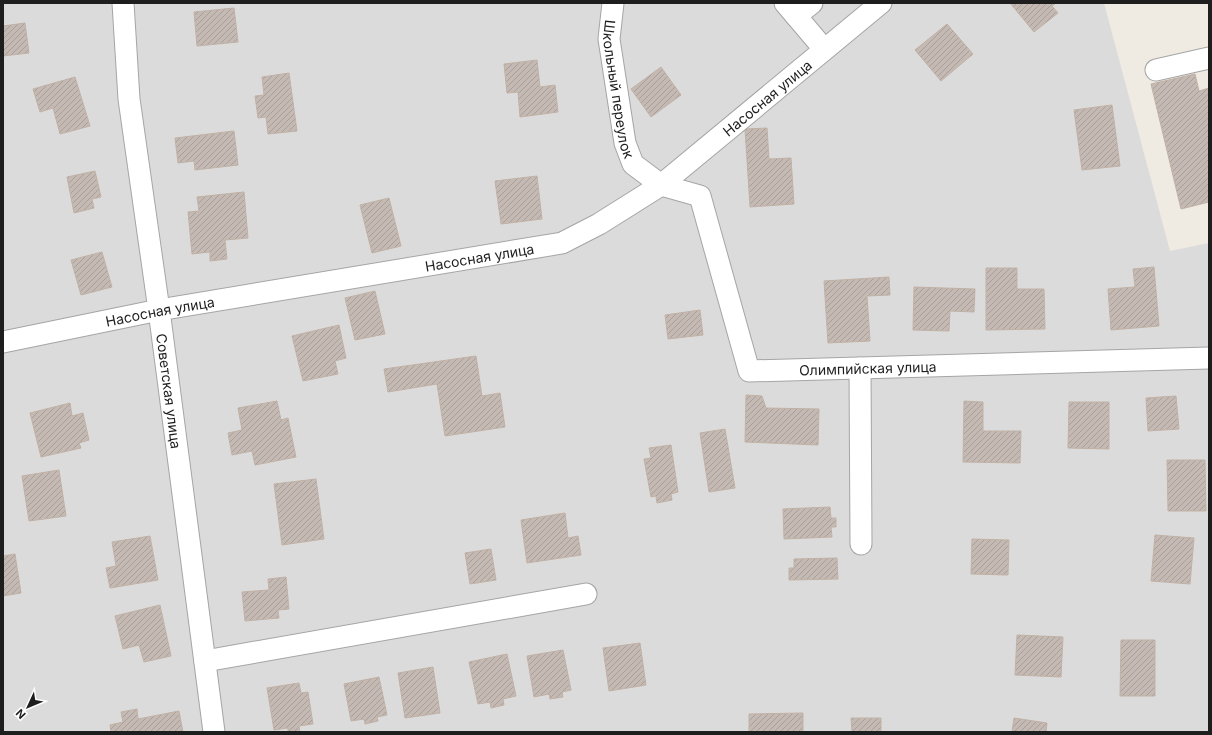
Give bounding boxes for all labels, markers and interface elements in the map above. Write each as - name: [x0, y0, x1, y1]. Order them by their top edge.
- street label: Школьный переулок: [600, 19, 639, 161]
- street label: Насосная улица: [719, 56, 815, 139]
- street label: Насосная улица: [424, 239, 535, 274]
- street label: Насосная улица: [104, 292, 216, 329]
- street label: Советская улица: [154, 332, 185, 450]
- street label: Олимпийская улица: [799, 357, 937, 378]
- north arrow: [8, 687, 48, 727]
- text: N: [13, 706, 29, 722]

